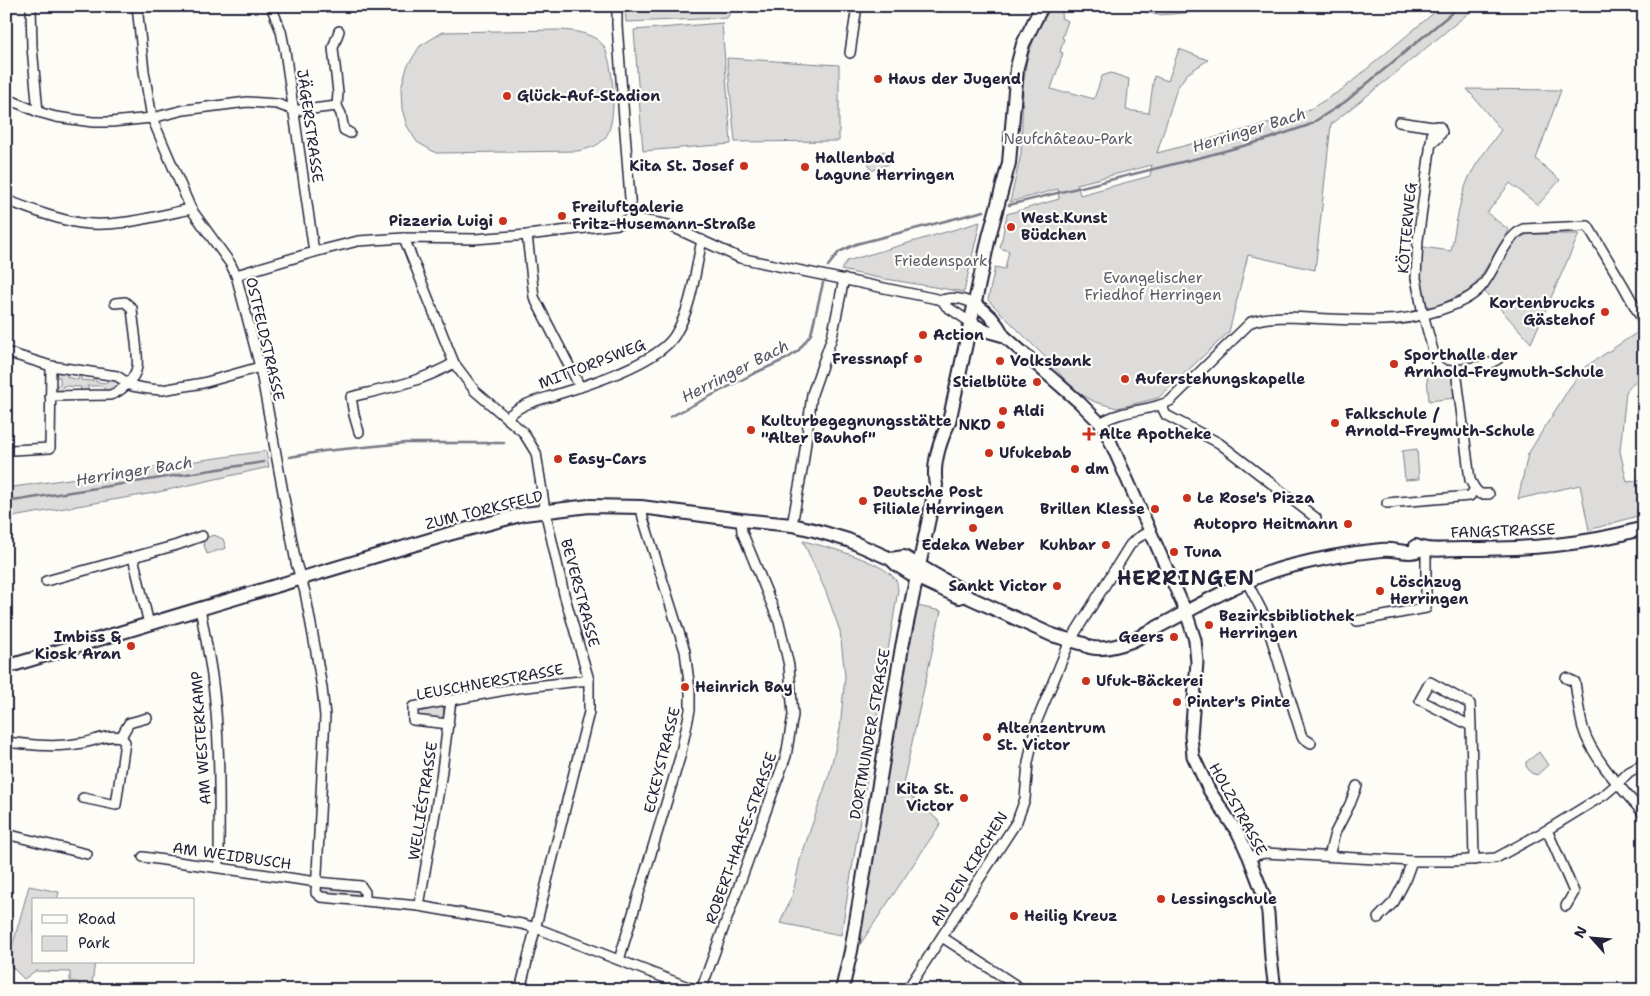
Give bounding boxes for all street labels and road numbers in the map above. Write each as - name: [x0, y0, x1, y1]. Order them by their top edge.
- street label: JÄGERSTRASSE: [292, 68, 328, 184]
- street label: KÖTTERWEG: [1393, 182, 1421, 274]
- street label: OSTFELDSTRASSE: [241, 275, 289, 403]
- street label: MITTORPSWEG: [536, 334, 648, 394]
- street label: ZUM TORKSFELD: [423, 486, 545, 534]
- street label: FANGSTRASSE: [1450, 519, 1556, 543]
- street label: BEVERSTRASSE: [556, 537, 604, 649]
- street label: DORTMUNDER STRASSE: [845, 647, 895, 821]
- street label: LEUSCHNERSTRASSE: [415, 659, 565, 705]
- street label: AM WESTERKAMP: [186, 670, 216, 805]
- street label: ECKEYSTRASSE: [639, 705, 685, 815]
- street label: WELLIÉSTRASSE: [403, 740, 442, 862]
- street label: ROBERT-HAASE-STRASSE: [701, 749, 781, 927]
- street label: HOLZSTRASSE: [1204, 759, 1272, 859]
- street label: AN DEN KIRCHEN: [926, 808, 1012, 930]
- street label: AM WEIDBUSCH: [171, 838, 293, 874]

